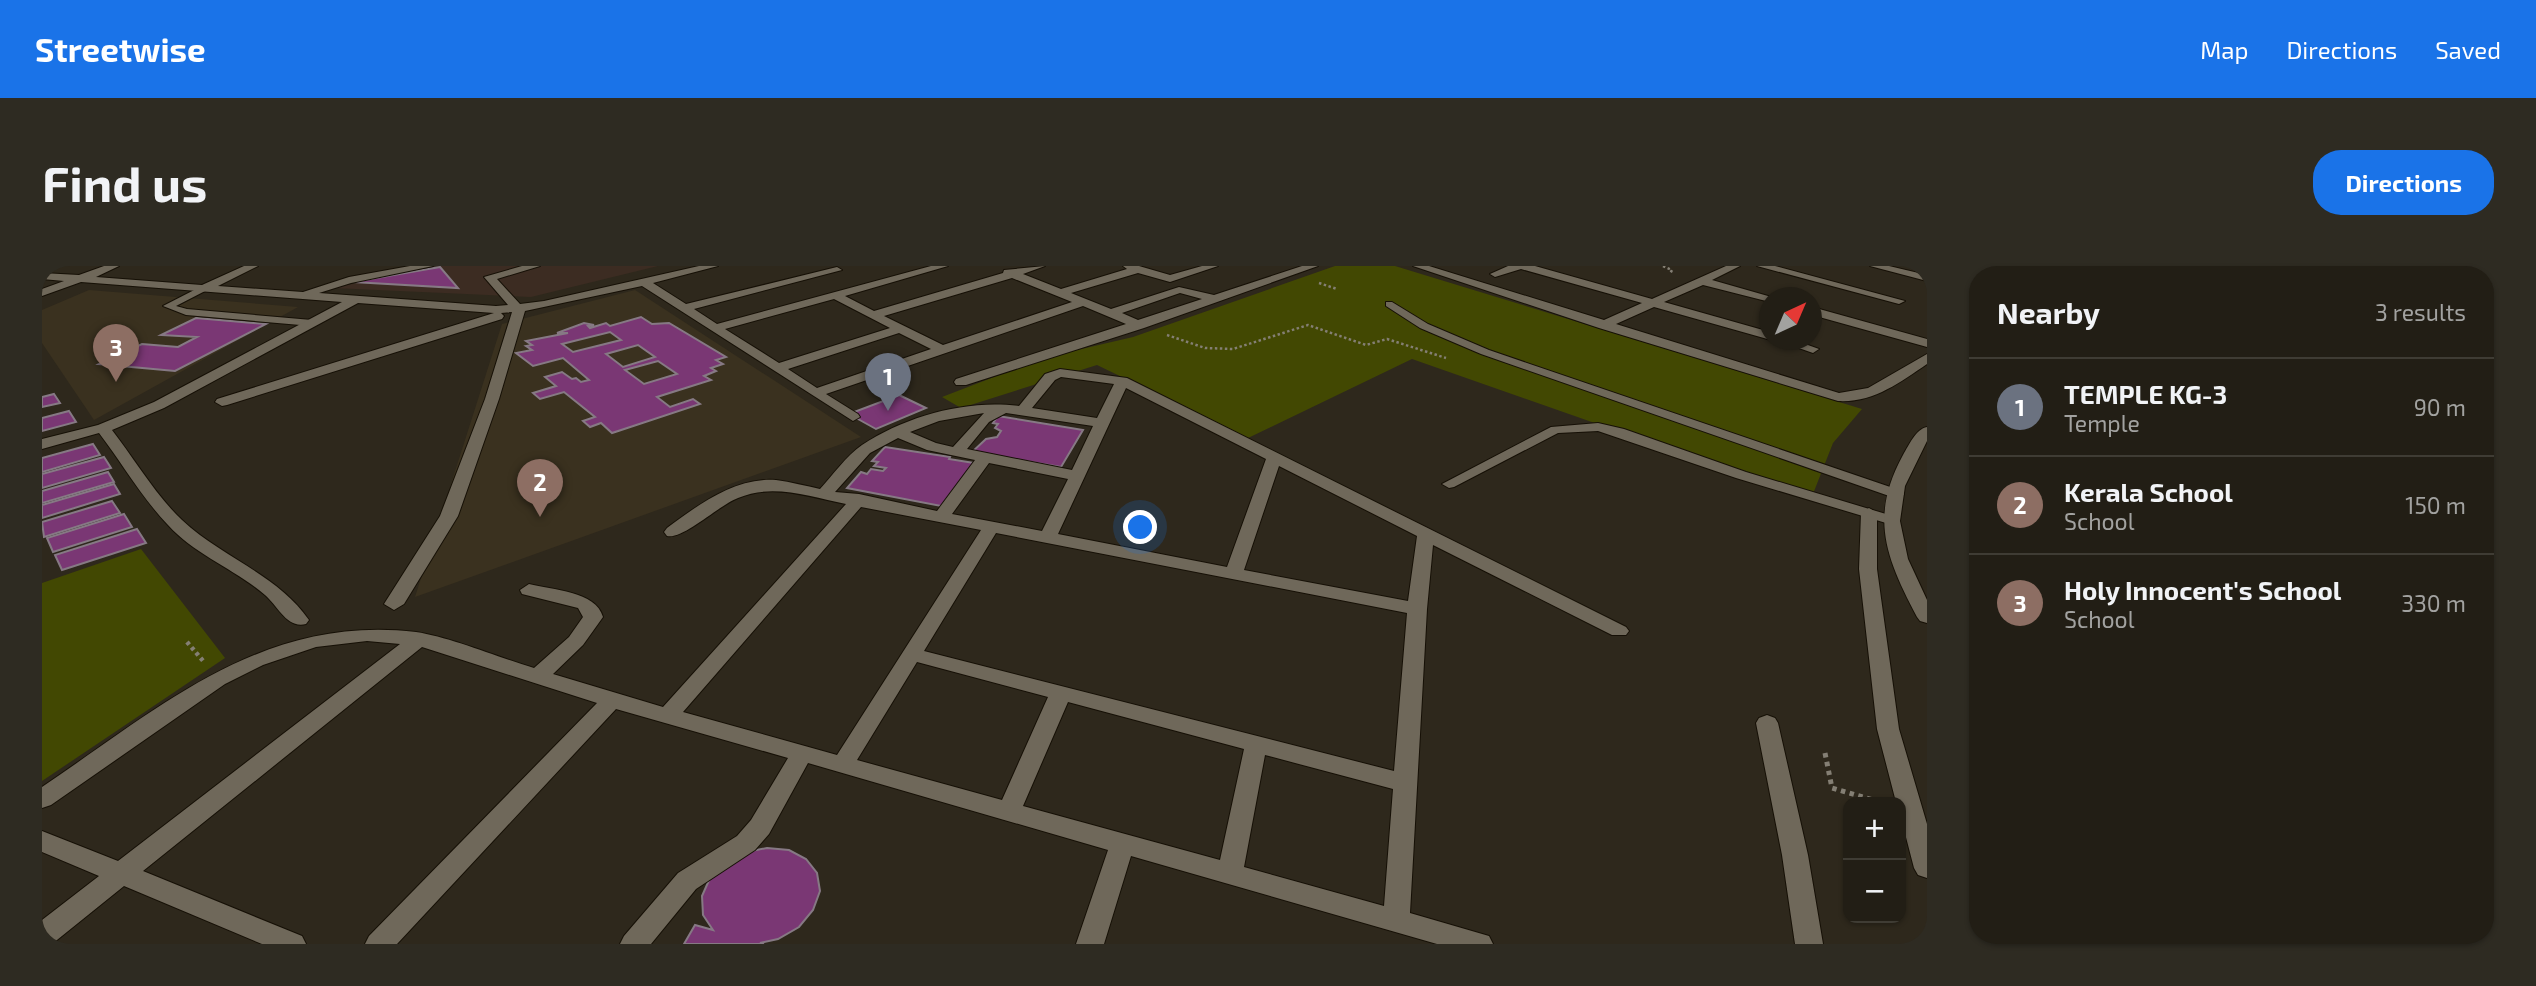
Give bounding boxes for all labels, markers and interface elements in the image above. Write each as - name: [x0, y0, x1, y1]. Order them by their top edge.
- text: Streetwise: [35, 29, 206, 69]
- text: Map: [2200, 35, 2248, 64]
- text: Directions: [2286, 35, 2397, 64]
- text: Saved: [2435, 35, 2501, 64]
- button: Directions: [2313, 150, 2494, 215]
- text: Find us: [42, 153, 207, 212]
- north arrow: [1759, 287, 1822, 350]
- text: Nearby: [1997, 294, 2100, 330]
- text: 3 results: [2375, 298, 2466, 326]
- pin: 3: [93, 324, 139, 382]
- pin: 1: [865, 353, 911, 411]
- text: TEMPLE KG-3: [2064, 378, 2227, 409]
- text: 1: [2015, 393, 2025, 421]
- text: 90 m: [2414, 393, 2466, 421]
- text: Temple: [2064, 409, 2140, 437]
- pin: 2: [517, 459, 563, 517]
- text: Kerala School: [2064, 476, 2233, 507]
- text: 2: [2013, 491, 2027, 519]
- text: 150 m: [2405, 491, 2466, 519]
- text: School: [2064, 507, 2134, 535]
- your location: [1123, 510, 1157, 544]
- text: Holy Innocent's School: [2064, 574, 2341, 605]
- text: 3: [2013, 589, 2027, 617]
- text: 330 m: [2401, 589, 2466, 617]
- text: School: [2064, 605, 2134, 633]
- map controls: [1843, 797, 1906, 923]
- button: +: [1843, 797, 1906, 860]
- button: −: [1843, 860, 1906, 923]

